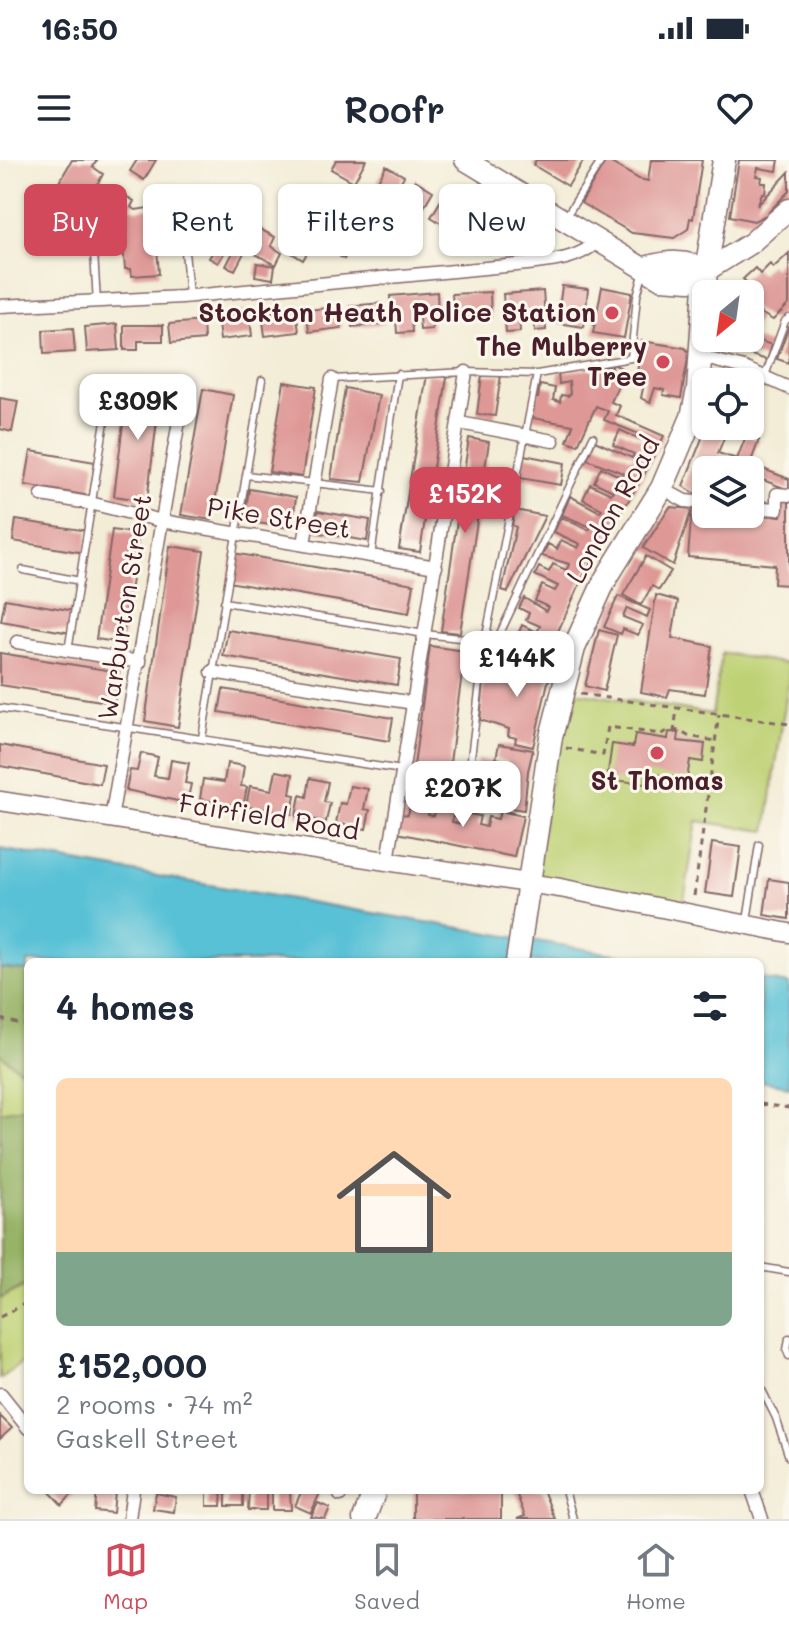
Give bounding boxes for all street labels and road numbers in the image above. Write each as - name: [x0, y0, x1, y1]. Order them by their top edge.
- street label: London Road: [558, 430, 666, 589]
- street label: Pike Street: [205, 489, 353, 545]
- street label: Warburton Street: [89, 491, 159, 722]
- street label: Fairfield Road: [177, 785, 362, 847]

